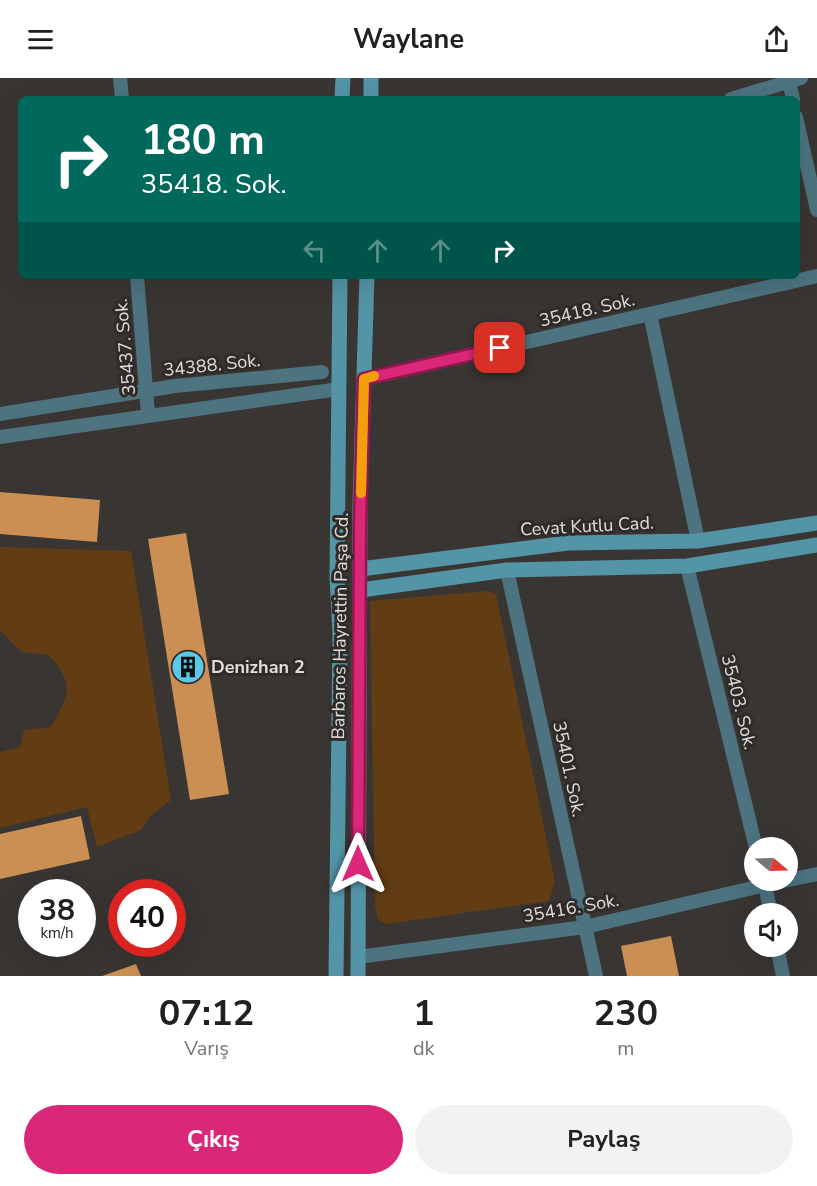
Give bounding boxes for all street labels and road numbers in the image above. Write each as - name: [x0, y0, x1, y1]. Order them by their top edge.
- street label: 35418. Sok.: [537, 287, 637, 333]
- street label: 35437. Sok.: [109, 298, 141, 396]
- street label: 34388. Sok.: [162, 348, 262, 382]
- street label: Cevat Kutlu Cad.: [519, 511, 655, 541]
- street label: Barbaros Hayrettin Paşa Cd.: [326, 512, 354, 740]
- street label: 35403. Sok.: [716, 652, 762, 752]
- street label: 35401. Sok.: [547, 719, 591, 819]
- street label: 35416. Sok.: [521, 888, 621, 928]

